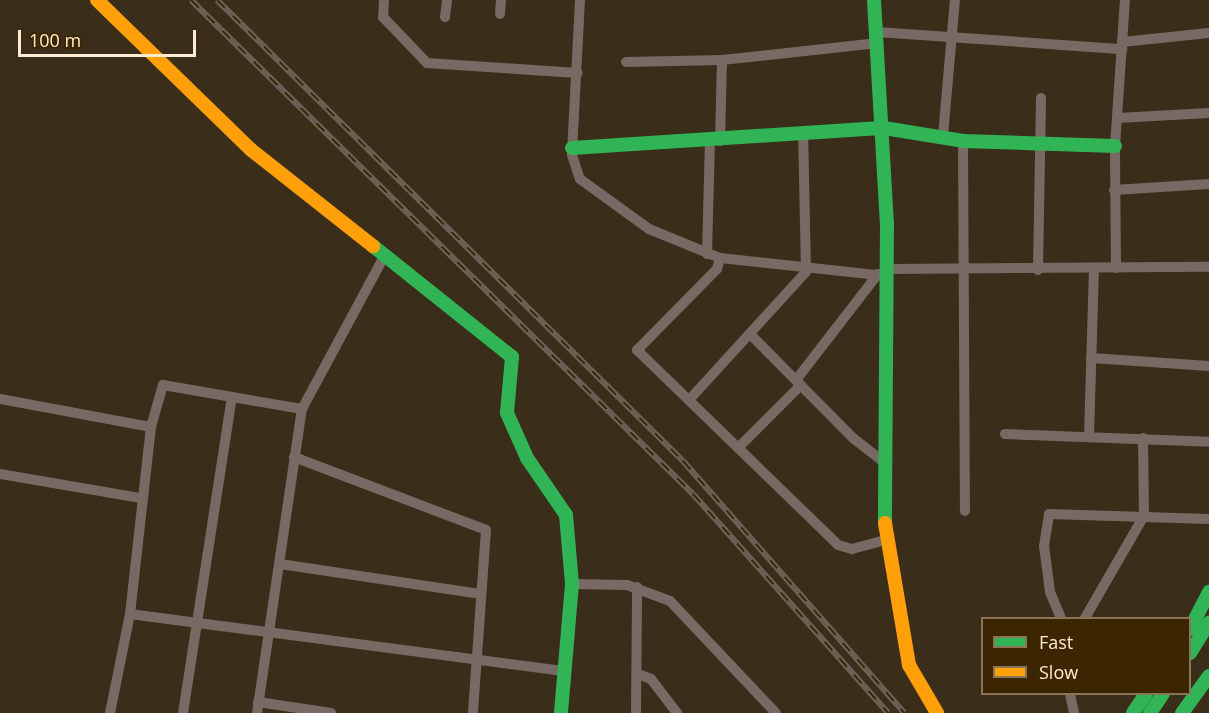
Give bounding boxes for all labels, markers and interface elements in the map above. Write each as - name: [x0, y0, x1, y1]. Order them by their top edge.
- scale bar: [21, 18, 200, 56]
- text: 100 m: [29, 28, 81, 52]
- legend: [981, 617, 1191, 695]
- text: Fast: [1039, 630, 1073, 654]
- text: Slow: [1039, 660, 1078, 684]

